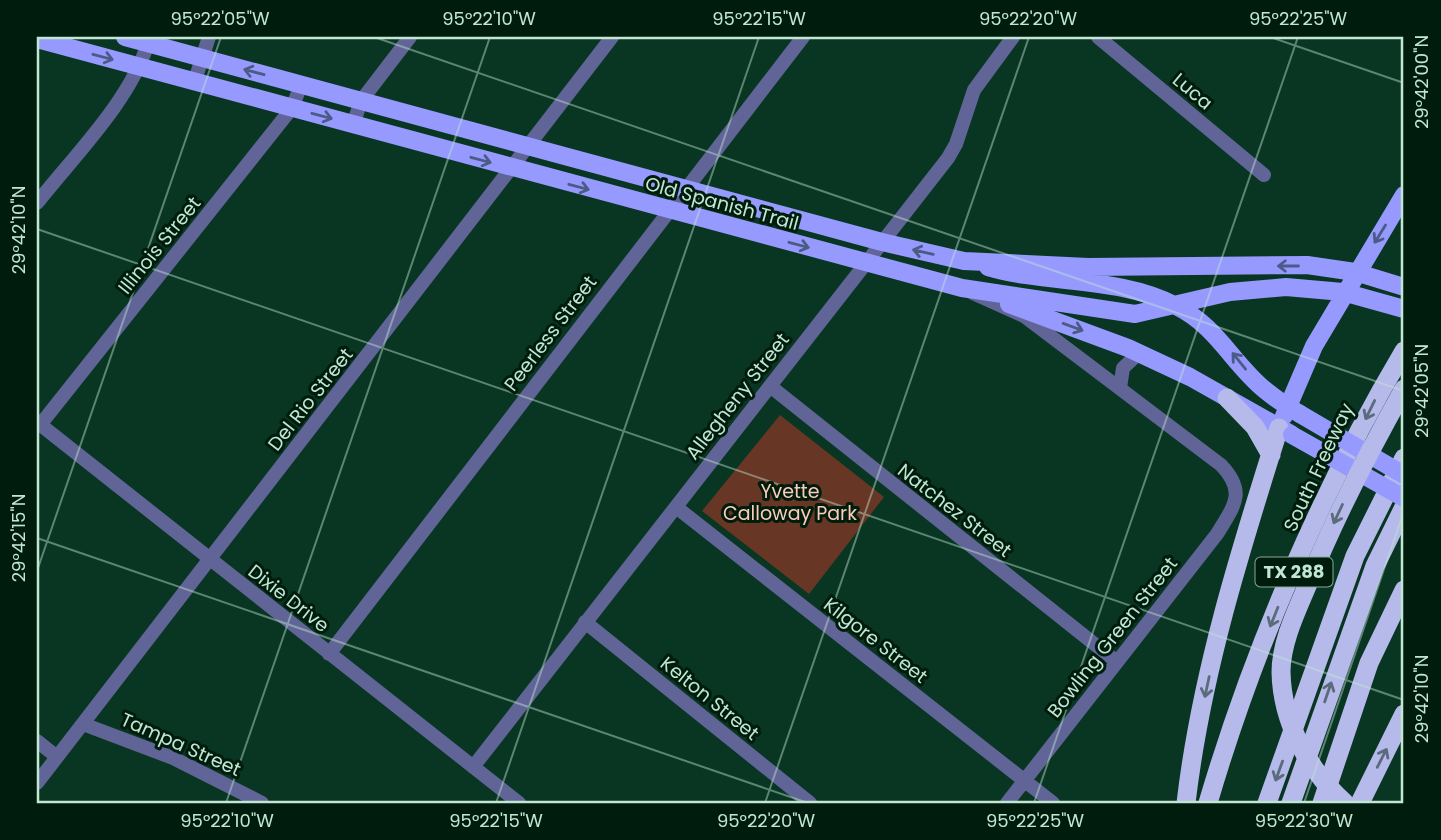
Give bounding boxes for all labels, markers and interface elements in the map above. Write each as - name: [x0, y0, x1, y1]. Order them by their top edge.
- text: 95°22'05"W: [170, 6, 270, 31]
- text: 95°22'10"W: [442, 6, 536, 31]
- text: 95°22'15"W: [712, 6, 806, 31]
- text: 95°22'20"W: [979, 6, 1077, 31]
- text: 95°22'25"W: [1249, 6, 1347, 31]
- text: 29°42'00"N: [1409, 35, 1434, 129]
- one-way arrow: [91, 51, 113, 64]
- one-way arrow: [243, 64, 265, 77]
- street label: Luca: [1167, 67, 1218, 116]
- one-way arrow: [311, 111, 333, 124]
- one-way arrow: [469, 154, 492, 167]
- street label: Old Spanish Trail: [642, 170, 802, 237]
- one-way arrow: [568, 181, 590, 194]
- text: 29°42'10"N: [6, 186, 31, 274]
- street label: Illinois Street: [112, 191, 207, 300]
- one-way arrow: [1372, 223, 1386, 243]
- one-way arrow: [787, 239, 810, 252]
- one-way arrow: [912, 244, 935, 258]
- one-way arrow: [1276, 259, 1299, 273]
- street label: Peerless Street: [498, 270, 603, 397]
- one-way arrow: [1062, 321, 1084, 334]
- street label: Allegheny Street: [679, 327, 796, 465]
- street label: Del Rio Street: [262, 342, 359, 457]
- text: 29°42'05"N: [1409, 344, 1434, 438]
- one-way arrow: [1231, 352, 1246, 370]
- street label: South Freeway: [1277, 398, 1360, 536]
- one-way arrow: [1363, 399, 1377, 420]
- street label: Natchez Street: [892, 457, 1017, 564]
- park label: Yvette Calloway Park: [723, 478, 857, 527]
- text: 29°42'15"N: [6, 494, 31, 582]
- one-way arrow: [1331, 503, 1345, 524]
- street label: Bowling Green Street: [1041, 551, 1184, 723]
- street label: Dixie Drive: [242, 558, 335, 639]
- road number: TX 288: [1256, 558, 1332, 586]
- street label: Kilgore Street: [818, 591, 933, 690]
- one-way arrow: [1267, 605, 1280, 627]
- street label: Kelton Street: [655, 650, 765, 747]
- text: 29°42'10"N: [1409, 655, 1434, 743]
- one-way arrow: [1200, 675, 1213, 698]
- one-way arrow: [1323, 682, 1335, 704]
- street label: Tampa Street: [116, 706, 245, 783]
- one-way arrow: [1375, 748, 1389, 769]
- one-way arrow: [1272, 759, 1284, 781]
- text: 95°22'10"W: [180, 808, 274, 833]
- text: 95°22'15"W: [449, 808, 543, 833]
- text: 95°22'20"W: [717, 808, 815, 833]
- text: 95°22'25"W: [986, 808, 1084, 833]
- text: 95°22'30"W: [1255, 808, 1354, 833]

